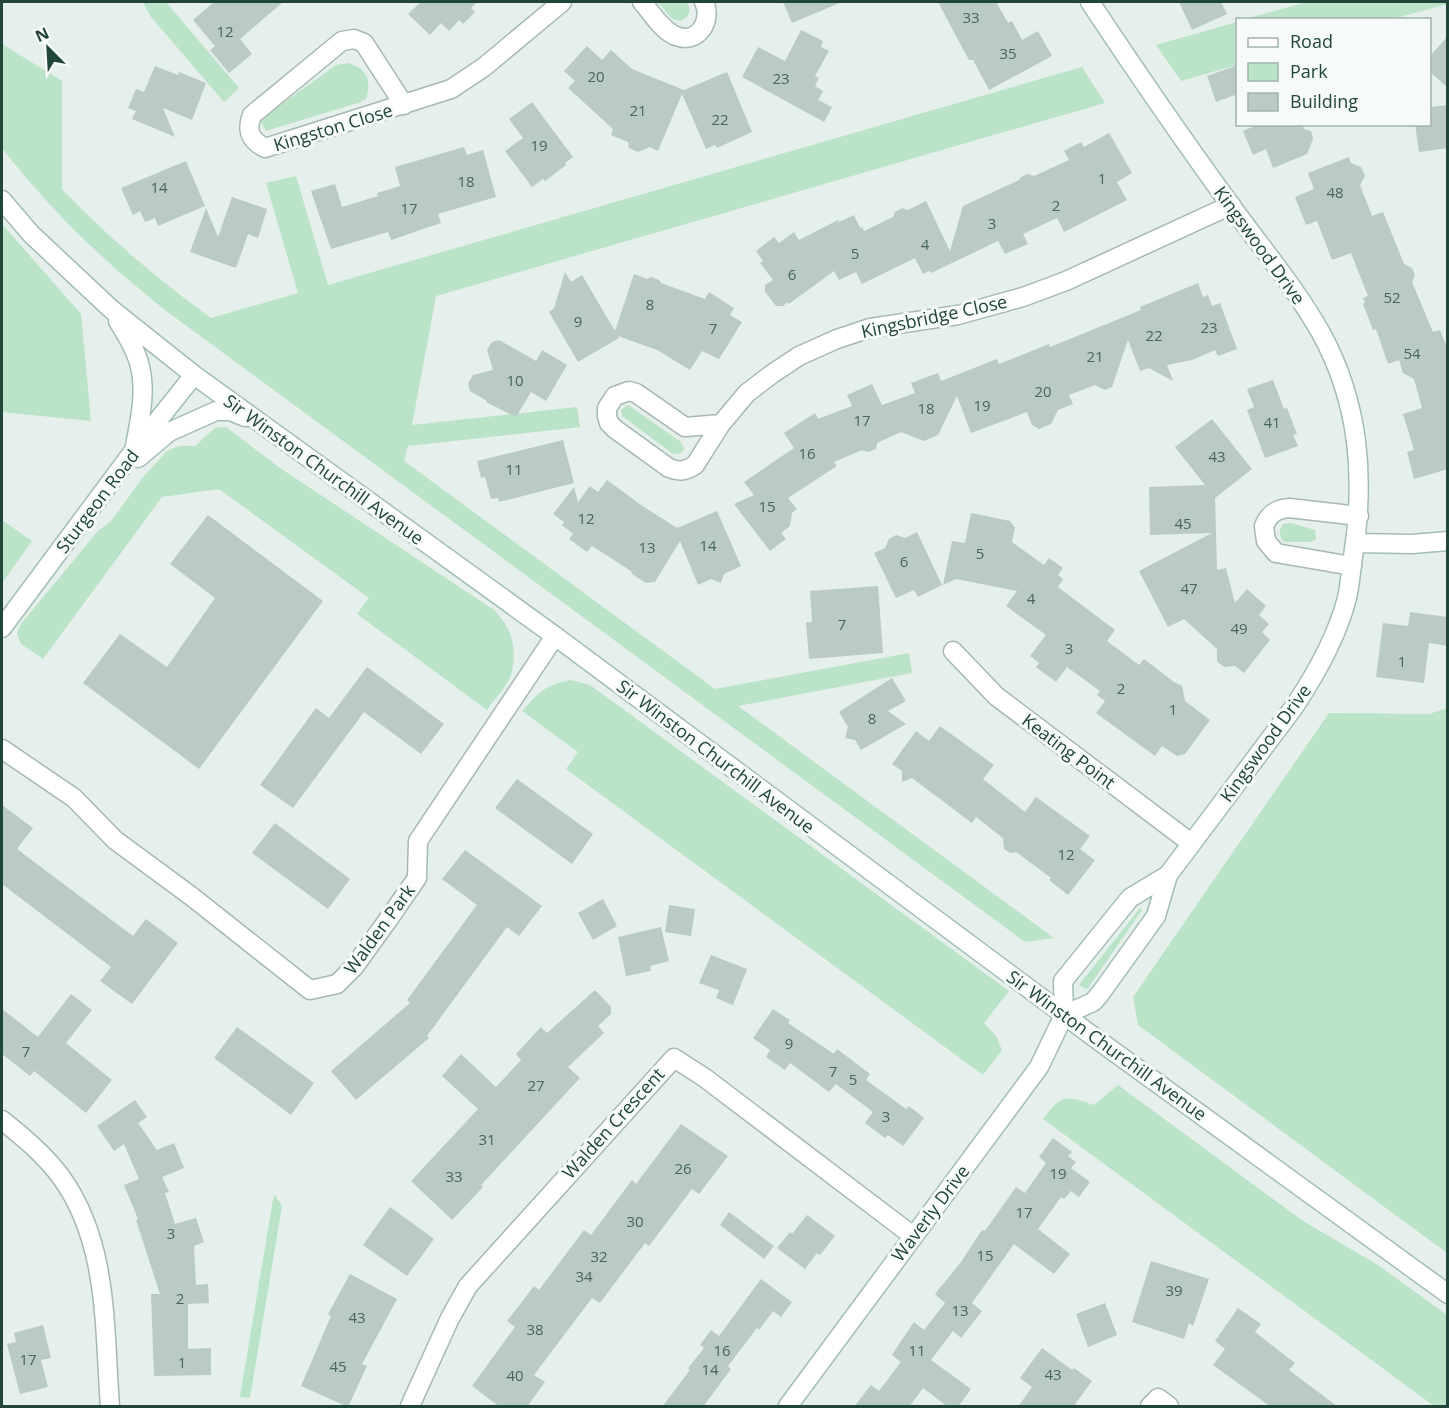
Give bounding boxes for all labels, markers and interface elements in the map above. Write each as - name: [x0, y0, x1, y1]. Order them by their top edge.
- house number: 33: [962, 7, 980, 27]
- north arrow: [18, 18, 78, 78]
- legend: [1236, 18, 1431, 126]
- house number: 12: [216, 21, 234, 41]
- text: N: [31, 22, 52, 47]
- text: Road: [1290, 29, 1333, 53]
- house number: 35: [999, 43, 1017, 63]
- text: Park: [1290, 59, 1328, 83]
- house number: 20: [587, 66, 605, 86]
- house number: 23: [772, 68, 790, 88]
- text: Building: [1290, 89, 1358, 113]
- street label: Kingston Close: [271, 97, 395, 157]
- house number: 21: [629, 100, 647, 120]
- house number: 22: [711, 109, 729, 129]
- house number: 19: [530, 135, 548, 155]
- house number: 1: [1098, 168, 1106, 188]
- house number: 18: [457, 171, 475, 191]
- house number: 14: [150, 177, 168, 197]
- street label: Kingswood Drive: [1209, 181, 1311, 309]
- house number: 48: [1326, 182, 1344, 202]
- house number: 2: [1052, 195, 1060, 215]
- house number: 17: [400, 198, 418, 218]
- house number: 3: [988, 213, 996, 233]
- house number: 4: [921, 234, 930, 254]
- house number: 5: [851, 243, 859, 263]
- house number: 6: [788, 264, 796, 284]
- house number: 52: [1383, 287, 1401, 307]
- street label: Kingsbridge Close: [859, 289, 1009, 343]
- house number: 8: [646, 294, 654, 314]
- house number: 9: [574, 311, 582, 331]
- house number: 23: [1200, 317, 1218, 337]
- house number: 7: [709, 318, 717, 338]
- house number: 22: [1145, 325, 1163, 345]
- house number: 54: [1403, 343, 1421, 363]
- house number: 21: [1086, 346, 1104, 366]
- house number: 10: [506, 370, 524, 390]
- house number: 20: [1034, 381, 1052, 401]
- street label: Sir Winston Churchill Avenue: [219, 388, 429, 550]
- house number: 19: [973, 395, 991, 415]
- house number: 18: [917, 398, 935, 418]
- house number: 17: [853, 410, 871, 430]
- house number: 41: [1263, 412, 1281, 432]
- house number: 16: [798, 443, 816, 463]
- street label: Sturgeon Road: [50, 444, 144, 558]
- house number: 43: [1208, 446, 1226, 466]
- house number: 11: [505, 459, 523, 479]
- house number: 15: [758, 496, 776, 516]
- house number: 12: [577, 508, 595, 528]
- house number: 45: [1174, 513, 1192, 533]
- house number: 14: [699, 535, 717, 555]
- house number: 13: [638, 537, 656, 557]
- house number: 5: [976, 543, 984, 563]
- house number: 6: [900, 551, 908, 571]
- house number: 47: [1180, 578, 1198, 598]
- house number: 4: [1027, 588, 1036, 608]
- house number: 7: [838, 614, 846, 634]
- house number: 49: [1230, 618, 1248, 638]
- house number: 3: [1065, 638, 1073, 658]
- house number: 1: [1398, 651, 1406, 671]
- street label: Sir Winston Churchill Avenue: [612, 674, 820, 838]
- house number: 2: [1117, 678, 1125, 698]
- street label: Kingswood Drive: [1214, 679, 1316, 807]
- house number: 1: [1169, 699, 1177, 719]
- house number: 8: [868, 708, 876, 728]
- street label: Keating Point: [1017, 708, 1121, 794]
- house number: 12: [1057, 844, 1075, 864]
- street label: Walden Park: [338, 879, 420, 979]
- street label: Sir Winston Churchill Avenue: [1002, 964, 1212, 1126]
- house number: 9: [785, 1033, 793, 1053]
- house number: 7: [22, 1041, 30, 1061]
- house number: 7: [829, 1061, 837, 1081]
- street label: Walden Crescent: [557, 1062, 669, 1184]
- house number: 5: [849, 1069, 857, 1089]
- house number: 27: [527, 1075, 545, 1095]
- house number: 3: [882, 1106, 890, 1126]
- house number: 31: [478, 1129, 496, 1149]
- house number: 26: [674, 1158, 692, 1178]
- street label: Waverly Drive: [886, 1160, 974, 1266]
- house number: 19: [1049, 1163, 1067, 1183]
- house number: 33: [445, 1166, 463, 1186]
- house number: 17: [1015, 1202, 1033, 1222]
- house number: 30: [626, 1211, 644, 1231]
- house number: 3: [167, 1223, 175, 1243]
- house number: 15: [976, 1245, 994, 1265]
- house number: 32: [590, 1246, 608, 1266]
- house number: 34: [575, 1266, 593, 1286]
- house number: 39: [1165, 1280, 1183, 1300]
- house number: 2: [176, 1288, 184, 1308]
- house number: 13: [951, 1300, 969, 1320]
- house number: 43: [348, 1307, 366, 1327]
- house number: 38: [526, 1319, 544, 1339]
- house number: 16: [713, 1340, 731, 1360]
- house number: 11: [908, 1340, 926, 1360]
- house number: 17: [19, 1349, 37, 1369]
- house number: 1: [178, 1352, 186, 1372]
- house number: 45: [329, 1356, 347, 1376]
- house number: 14: [701, 1359, 719, 1379]
- house number: 43: [1044, 1364, 1062, 1384]
- house number: 40: [506, 1365, 524, 1385]

